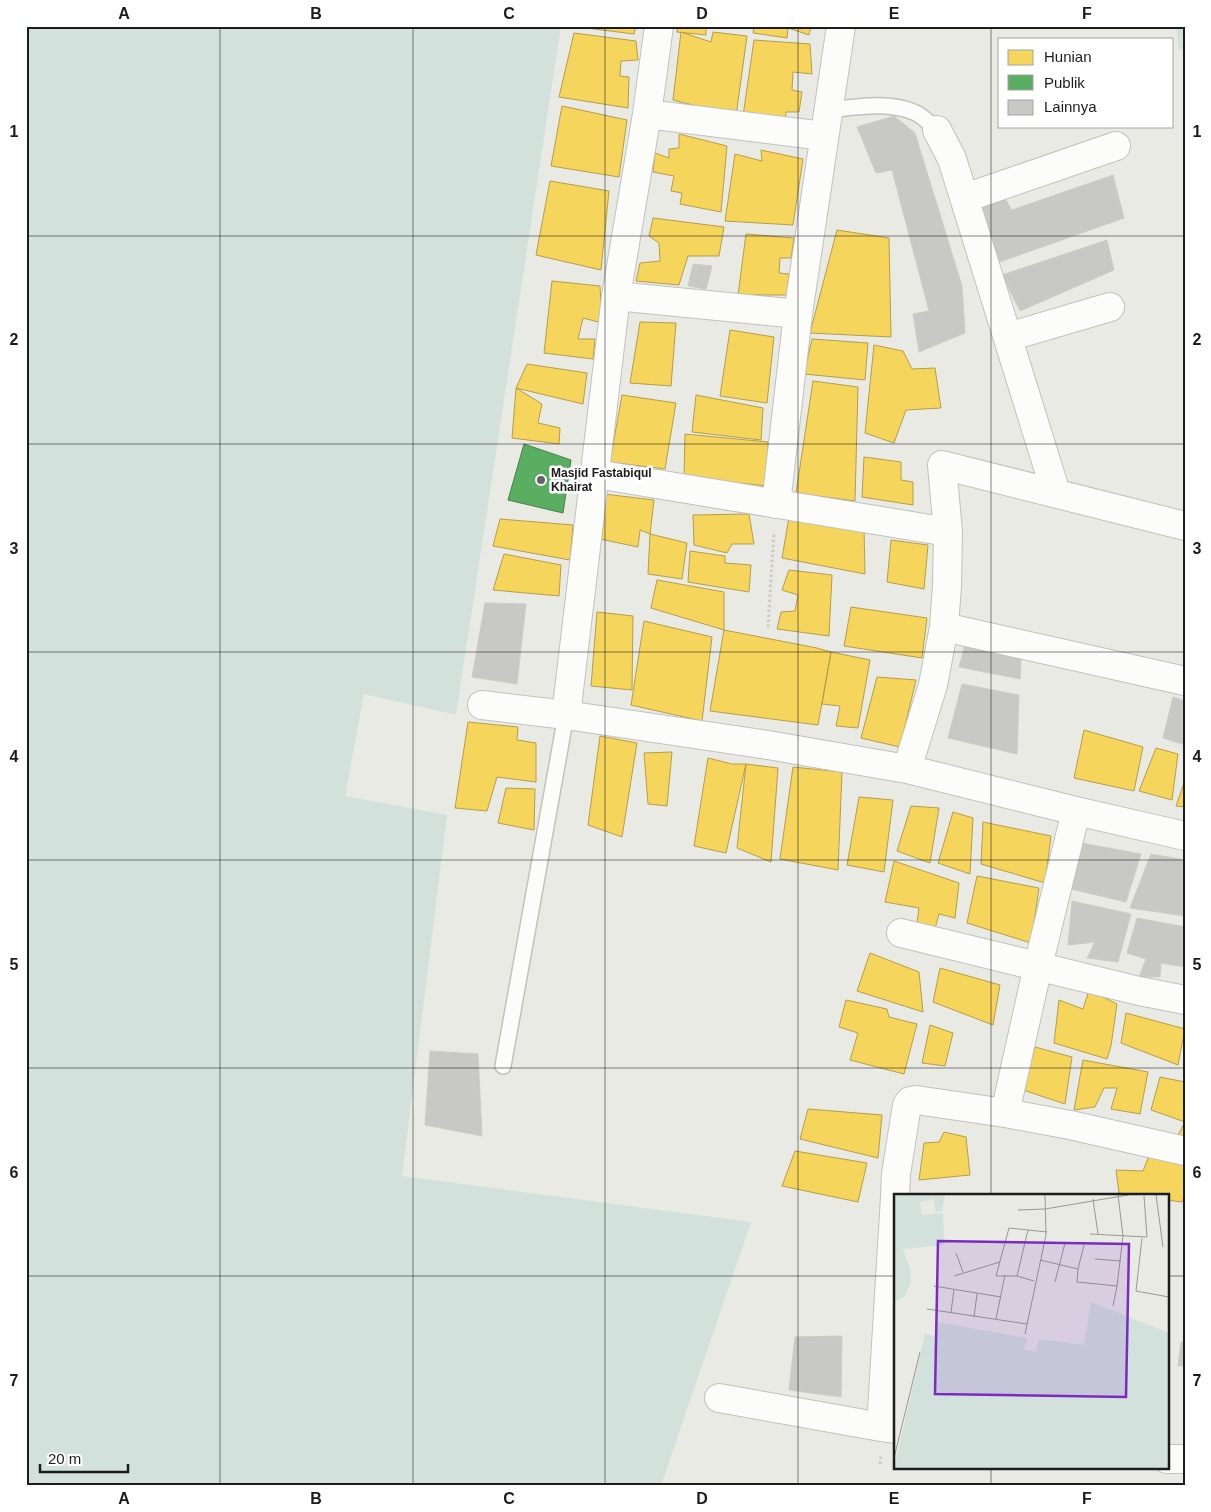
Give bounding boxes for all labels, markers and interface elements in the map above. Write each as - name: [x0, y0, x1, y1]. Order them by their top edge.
- text: A: [118, 5, 130, 22]
- text: B: [310, 5, 322, 22]
- text: C: [503, 5, 515, 22]
- text: D: [696, 5, 708, 22]
- text: E: [889, 5, 900, 22]
- text: F: [1082, 5, 1092, 22]
- legend: [998, 38, 1174, 128]
- text: Hunian: [1044, 48, 1092, 65]
- text: Publik: [1044, 74, 1085, 91]
- text: Lainnya: [1044, 98, 1097, 115]
- text: 1: [10, 123, 19, 140]
- text: 1: [1193, 123, 1202, 140]
- text: 2: [10, 331, 19, 348]
- text: 2: [1193, 331, 1202, 348]
- place label: Masjid Fastabiqul Khairat: [551, 466, 652, 494]
- marker: Masjid Fastabiqul Khairat: [535, 474, 547, 486]
- text: 3: [10, 540, 19, 557]
- text: 3: [1193, 540, 1202, 557]
- text: 4: [10, 748, 19, 765]
- text: 4: [1193, 748, 1202, 765]
- text: 5: [10, 956, 19, 973]
- text: 5: [1193, 956, 1202, 973]
- text: 6: [10, 1164, 19, 1181]
- text: 6: [1193, 1164, 1202, 1181]
- inset map: [894, 1194, 1168, 1470]
- text: 7: [10, 1372, 19, 1389]
- text: 7: [1193, 1372, 1202, 1389]
- scale bar: [40, 1442, 128, 1474]
- text: 20 m: [48, 1450, 81, 1467]
- text: A: [118, 1490, 130, 1507]
- text: B: [310, 1490, 322, 1507]
- text: C: [503, 1490, 515, 1507]
- text: D: [696, 1490, 708, 1507]
- text: E: [889, 1490, 900, 1507]
- text: F: [1082, 1490, 1092, 1507]

